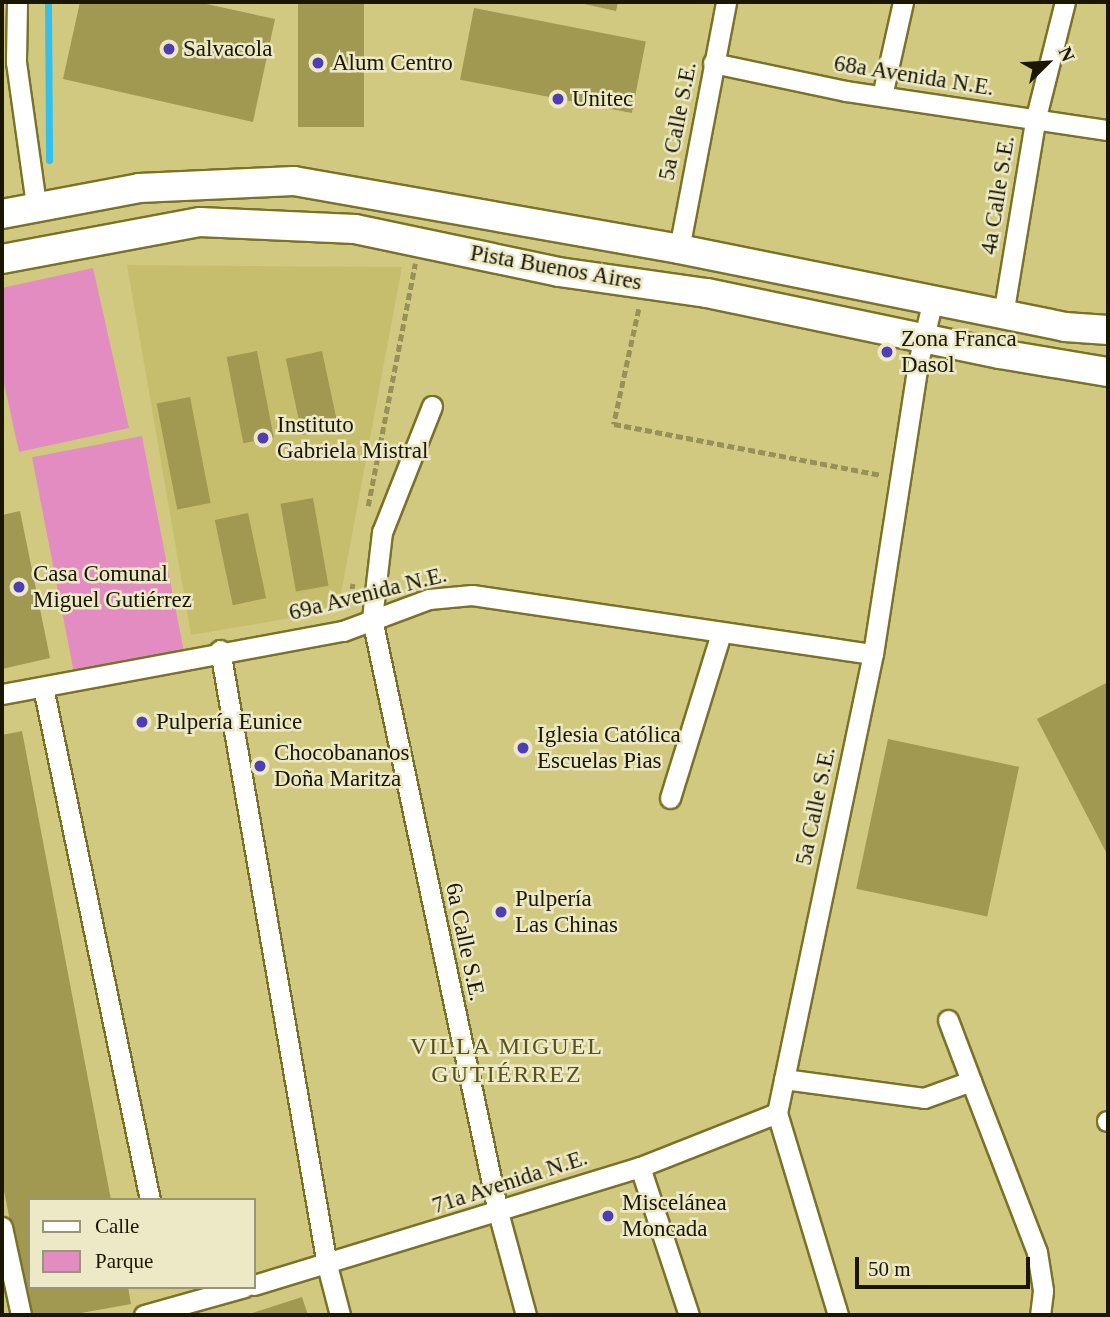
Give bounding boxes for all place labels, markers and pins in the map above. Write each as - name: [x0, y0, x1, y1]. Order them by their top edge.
- place label: Salvacola: [183, 35, 272, 63]
- marker: Salvacola: [161, 41, 177, 57]
- place label: Alum Centro: [332, 49, 453, 77]
- marker: Alum Centro: [310, 55, 326, 71]
- place label: Unitec: [572, 85, 633, 113]
- marker: Unitec: [550, 91, 566, 107]
- place label: Zona Franca Dasol: [901, 325, 1017, 379]
- marker: Zona Franca Dasol: [879, 344, 895, 360]
- place label: Instituto Gabriela Mistral: [277, 411, 428, 465]
- marker: Instituto Gabriela Mistral: [255, 430, 271, 446]
- place label: Casa Comunal Miguel Gutiérrez: [33, 560, 192, 614]
- marker: Casa Comunal Miguel Gutiérrez: [11, 579, 27, 595]
- place label: Pulpería Eunice: [156, 708, 302, 736]
- marker: Pulpería Eunice: [134, 714, 150, 730]
- place label: Iglesia Católica Escuelas Pias: [537, 721, 681, 775]
- place label: Chocobananos Doña Maritza: [274, 739, 409, 793]
- marker: Iglesia Católica Escuelas Pias: [515, 740, 531, 756]
- marker: Chocobananos Doña Maritza: [252, 758, 268, 774]
- place label: Pulpería Las Chinas: [515, 885, 618, 939]
- marker: Pulpería Las Chinas: [493, 904, 509, 920]
- place label: Miscelánea Moncada: [622, 1189, 727, 1243]
- marker: Miscelánea Moncada: [600, 1208, 616, 1224]

